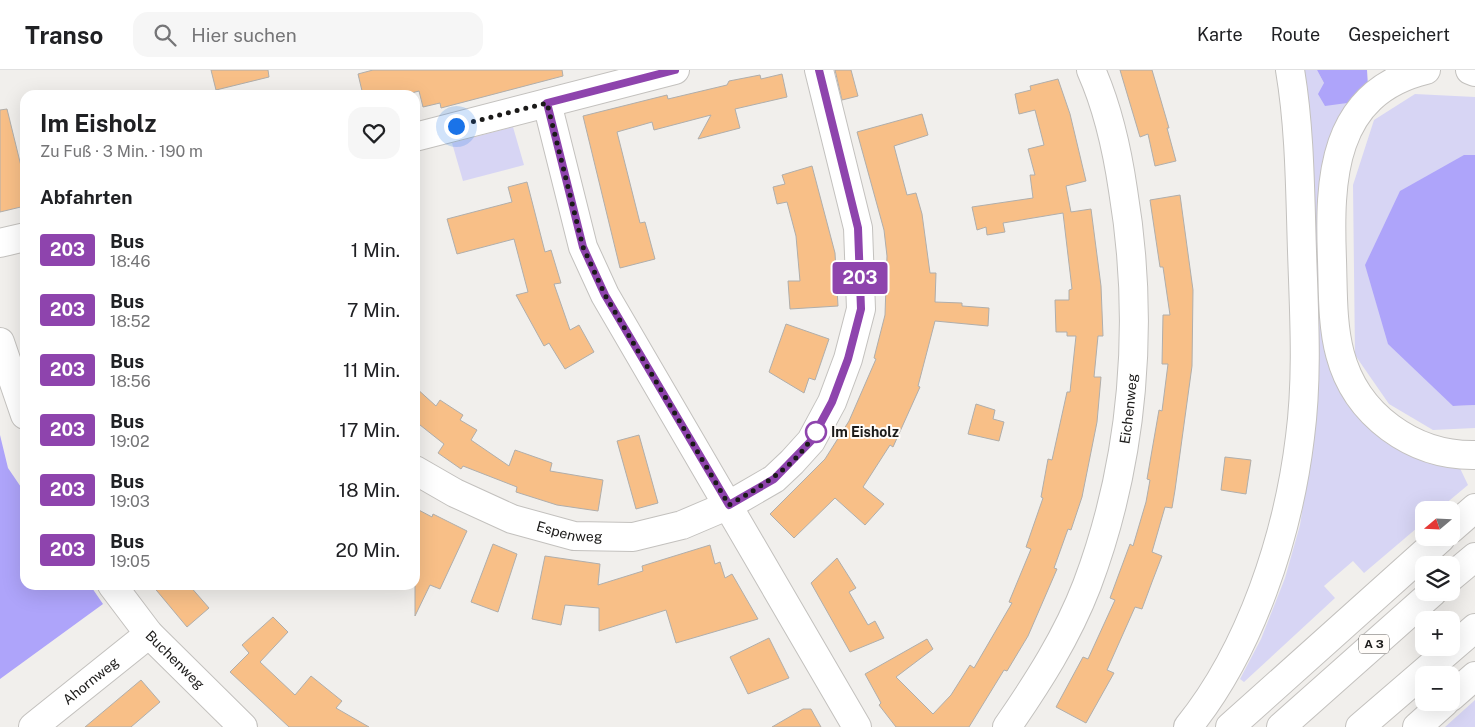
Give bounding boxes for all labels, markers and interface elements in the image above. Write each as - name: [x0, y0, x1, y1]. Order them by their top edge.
- search box: [133, 12, 483, 57]
- text: Transo: [25, 21, 103, 49]
- icon: search: [151, 21, 179, 49]
- text: Hier suchen: [191, 24, 297, 46]
- text: Karte: [1197, 24, 1243, 45]
- text: Route: [1271, 24, 1320, 45]
- text: Gespeichert: [1348, 24, 1450, 45]
- button: heart: [348, 107, 400, 159]
- text: Im Eisholz: [40, 109, 156, 137]
- your location: [444, 114, 469, 139]
- text: Zu Fuß · 3 Min. · 190 m: [40, 142, 203, 161]
- text: Abfahrten: [40, 186, 132, 208]
- text: Bus: [110, 230, 144, 252]
- text: 203: [50, 239, 85, 260]
- text: 1 Min.: [351, 239, 400, 261]
- text: 18:46: [110, 252, 150, 271]
- line badge: 203: [831, 262, 889, 294]
- text: 203: [843, 267, 877, 288]
- text: Bus: [110, 290, 144, 312]
- text: 203: [50, 299, 85, 320]
- text: 7 Min.: [347, 299, 400, 321]
- text: 18:52: [110, 312, 150, 331]
- text: Bus: [110, 350, 144, 372]
- text: 203: [50, 359, 85, 380]
- text: 11 Min.: [343, 359, 400, 381]
- text: 18:56: [110, 372, 151, 391]
- street label: Eichenweg: [1116, 373, 1140, 445]
- text: Bus: [110, 410, 144, 432]
- text: 203: [50, 419, 85, 440]
- text: 17 Min.: [339, 419, 400, 441]
- marker: Im Eisholz: [805, 421, 827, 443]
- place label: Im Eisholz: [831, 424, 899, 440]
- text: 19:02: [110, 432, 149, 451]
- text: Bus: [110, 470, 144, 492]
- text: 203: [50, 479, 85, 500]
- text: 18 Min.: [338, 479, 400, 501]
- text: 19:03: [110, 492, 150, 511]
- north arrow: [1415, 501, 1460, 546]
- map controls: [1415, 501, 1460, 711]
- street label: Espenweg: [535, 518, 603, 544]
- text: Bus: [110, 530, 144, 552]
- text: 203: [50, 539, 85, 560]
- text: 20 Min.: [336, 539, 400, 561]
- text: 19:05: [110, 552, 150, 571]
- button: layers: [1415, 556, 1460, 601]
- button: +: [1415, 611, 1460, 656]
- street label: Buchenweg: [142, 627, 208, 692]
- road number: A 3: [1359, 634, 1389, 654]
- street label: Ahornweg: [60, 653, 122, 708]
- button: −: [1415, 666, 1460, 711]

